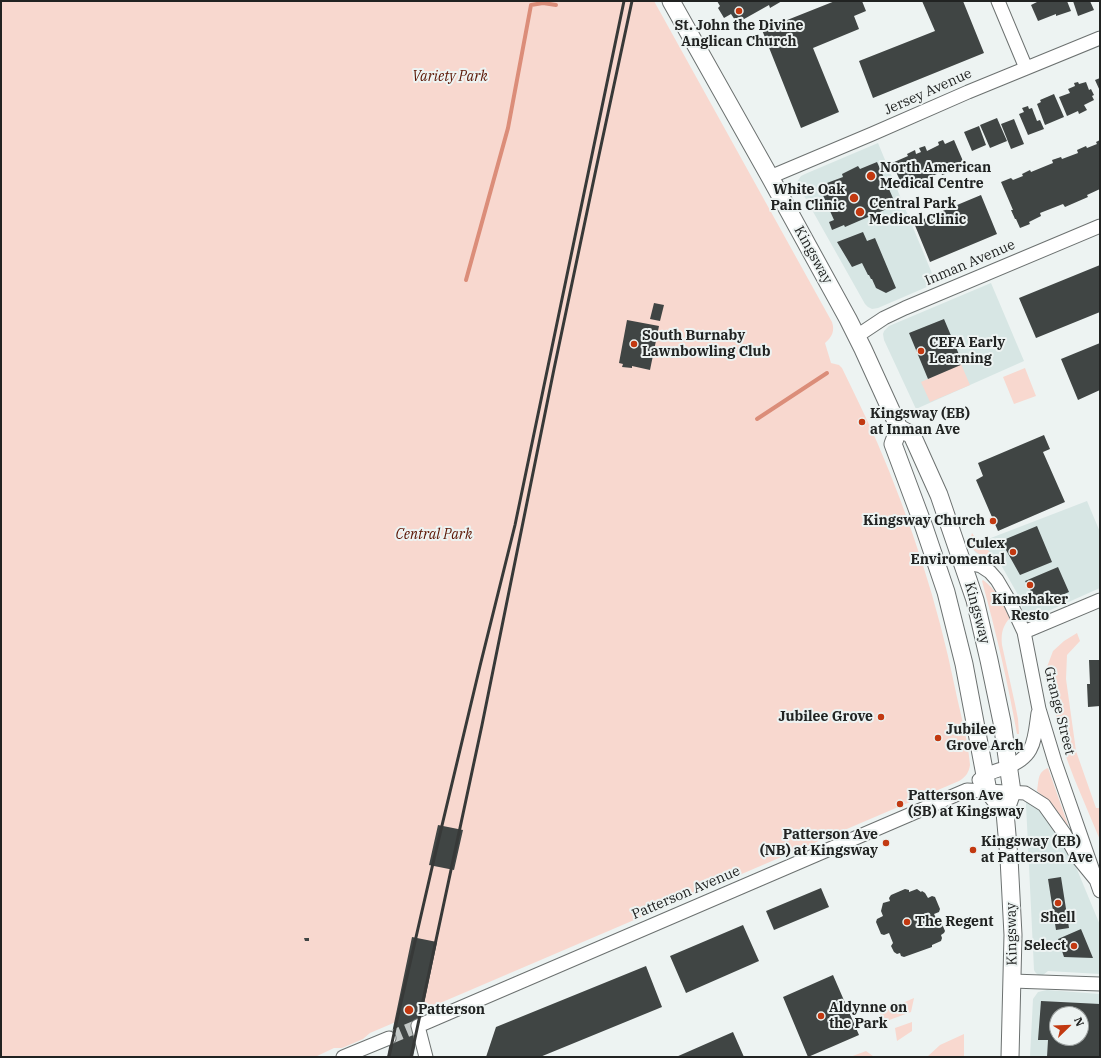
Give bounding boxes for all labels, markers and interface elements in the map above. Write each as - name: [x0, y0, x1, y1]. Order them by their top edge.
- marker: St. John the Divine Anglican Church: [734, 6, 744, 16]
- place label: St. John the Divine Anglican Church: [675, 18, 803, 50]
- street label: Jersey Avenue: [882, 65, 974, 119]
- park label: Variety Park: [412, 69, 488, 85]
- place label: North American Medical Centre: [880, 160, 991, 192]
- marker: North American Medical Centre: [865, 170, 877, 182]
- place label: White Oak Pain Clinic: [770, 182, 845, 214]
- marker: White Oak Pain Clinic: [848, 192, 860, 204]
- place label: Central Park Medical Clinic: [869, 196, 966, 228]
- marker: Central Park Medical Clinic: [854, 206, 866, 218]
- street label: Kingsway: [790, 223, 836, 287]
- street label: Inman Avenue: [922, 236, 1018, 290]
- place label: South Burnaby Lawnbowling Club: [642, 328, 770, 360]
- place label: CEFA Early Learning: [929, 335, 1005, 368]
- marker: South Burnaby Lawnbowling Club: [629, 339, 639, 349]
- marker: CEFA Early Learning: [916, 346, 926, 356]
- place label: Kingsway (EB) at Inman Ave: [870, 406, 970, 438]
- marker: Kingsway (EB) at Inman Ave: [857, 417, 867, 427]
- place label: Kingsway Church: [863, 513, 985, 529]
- marker: Kingsway Church: [988, 516, 998, 526]
- park label: Central Park: [396, 527, 472, 543]
- place label: Culex Enviromental: [911, 536, 1005, 568]
- marker: Culex Enviromental: [1008, 547, 1018, 557]
- street label: Kingsway: [961, 580, 993, 646]
- marker: Kimshaker Resto: [1025, 580, 1035, 590]
- place label: Kimshaker Resto: [992, 592, 1068, 624]
- street label: Grange Street: [1040, 665, 1078, 757]
- place label: Jubilee Grove: [778, 709, 873, 725]
- marker: Jubilee Grove: [876, 712, 886, 722]
- place label: Jubilee Grove Arch: [946, 722, 1024, 754]
- marker: Jubilee Grove Arch: [933, 733, 943, 743]
- place label: Patterson Ave (SB) at Kingsway: [908, 788, 1024, 820]
- marker: Patterson Ave (SB) at Kingsway: [895, 799, 905, 809]
- place label: Patterson Ave (NB) at Kingsway: [760, 827, 878, 860]
- place label: Kingsway (EB) at Patterson Ave: [981, 834, 1093, 866]
- marker: Patterson Ave (NB) at Kingsway: [881, 838, 891, 848]
- marker: Kingsway (EB) at Patterson Ave: [968, 845, 978, 855]
- street label: Patterson Avenue: [630, 863, 742, 923]
- marker: Shell: [1053, 898, 1063, 908]
- street label: Kingsway: [1003, 902, 1021, 966]
- place label: Shell: [1041, 910, 1075, 926]
- place label: The Regent: [915, 914, 993, 930]
- marker: The Regent: [902, 917, 912, 927]
- place label: Select: [1024, 938, 1066, 954]
- marker: Select: [1069, 941, 1079, 951]
- place label: Aldynne on the Park: [829, 1000, 907, 1032]
- place label: Patterson: [418, 1002, 485, 1018]
- marker: Patterson: [403, 1004, 415, 1016]
- north arrow: [1049, 1006, 1089, 1046]
- marker: Aldynne on the Park: [816, 1011, 826, 1021]
- text: N: [1071, 1015, 1087, 1028]

